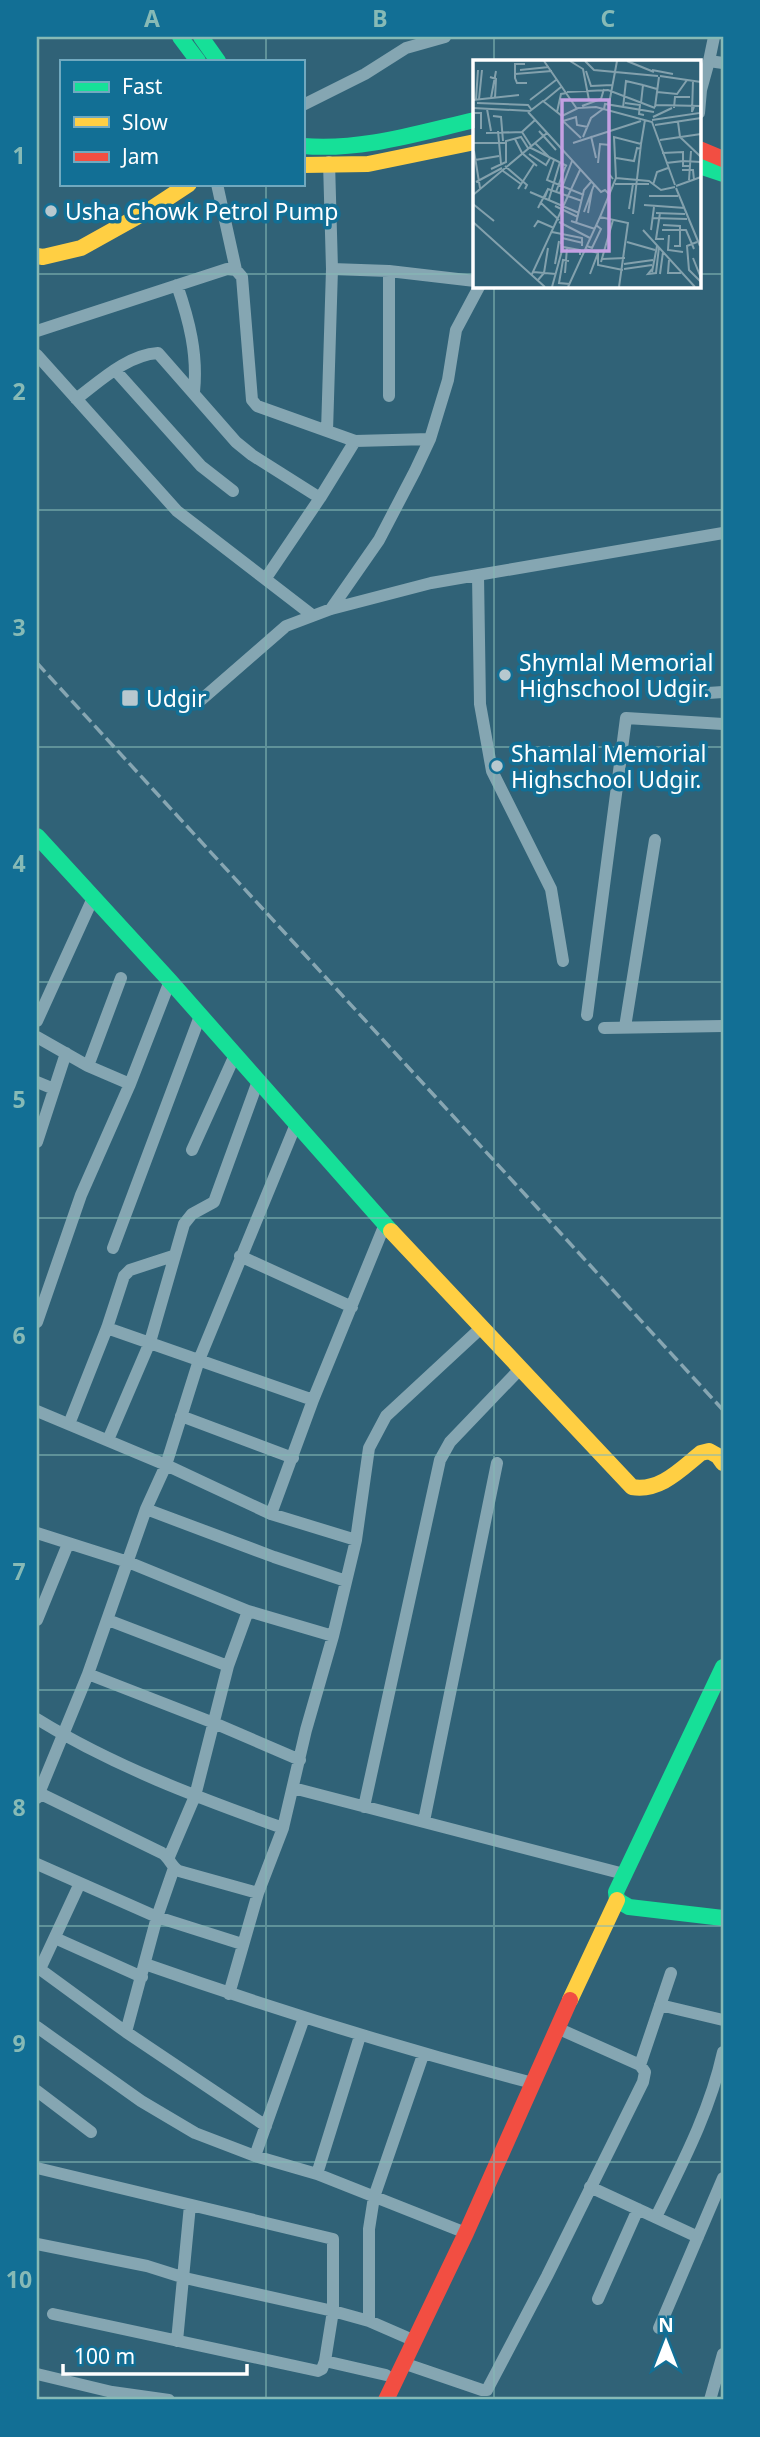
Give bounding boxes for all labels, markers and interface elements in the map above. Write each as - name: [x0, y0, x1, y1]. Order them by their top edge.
- text: A: [144, 2, 160, 34]
- text: B: [372, 2, 388, 34]
- text: C: [601, 2, 616, 34]
- legend: [60, 60, 304, 186]
- inset map: [473, 60, 700, 287]
- text: Fast: [122, 72, 163, 100]
- text: Slow: [122, 108, 168, 136]
- text: 1: [12, 139, 26, 171]
- text: Jam: [120, 142, 159, 170]
- place label: Usha Chowk Petrol Pump: [65, 195, 338, 227]
- marker: Usha Chowk Petrol Pump: [43, 203, 59, 219]
- text: 2: [12, 375, 26, 407]
- text: 3: [12, 611, 26, 643]
- place label: Shymlal Memorial Highschool Udgir.: [519, 646, 713, 704]
- marker: Shymlal Memorial Highschool Udgir.: [497, 667, 513, 683]
- place label: Udgir: [146, 682, 207, 714]
- marker: Udgir: [120, 688, 140, 708]
- place label: Shamlal Memorial Highschool Udgir.: [511, 737, 707, 795]
- marker: Shamlal Memorial Highschool Udgir.: [489, 758, 505, 774]
- text: 4: [12, 847, 26, 879]
- text: 5: [12, 1083, 26, 1115]
- text: 6: [12, 1319, 26, 1351]
- text: 7: [12, 1555, 26, 1587]
- text: 8: [12, 1791, 26, 1823]
- text: 9: [12, 2027, 26, 2059]
- text: 10: [6, 2263, 32, 2295]
- north arrow: [630, 2308, 700, 2378]
- text: N: [658, 2312, 674, 2338]
- scale bar: [63, 2332, 247, 2376]
- text: 100 m: [74, 2342, 135, 2370]

